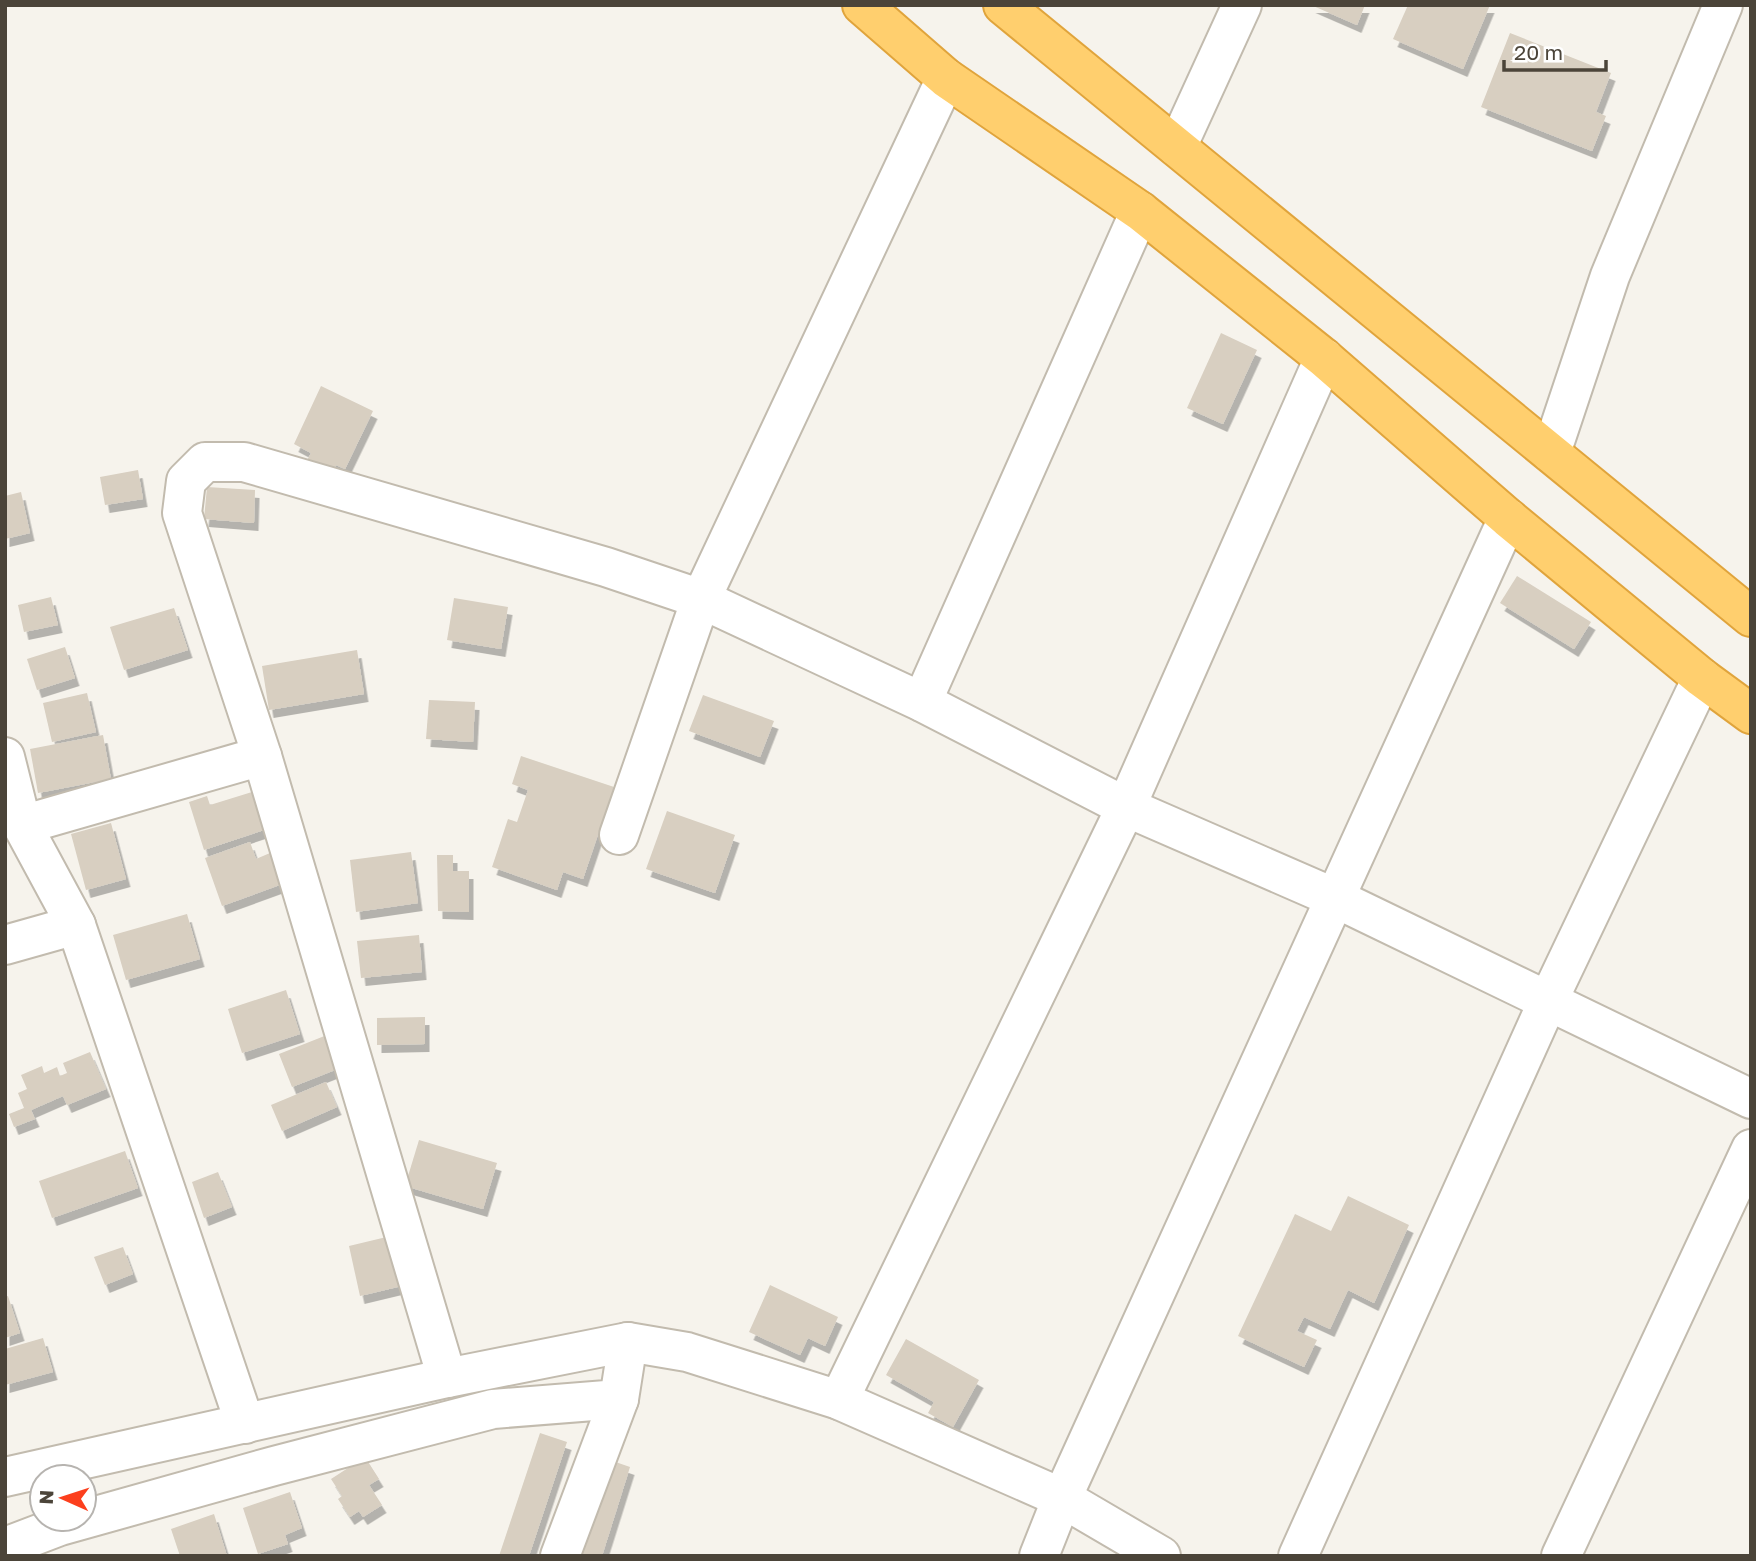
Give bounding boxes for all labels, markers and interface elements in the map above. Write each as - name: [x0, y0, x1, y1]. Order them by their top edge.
- scale bar: [1504, 28, 1606, 72]
- text: 20 m: [1514, 39, 1563, 65]
- north arrow: [28, 1463, 98, 1533]
- text: N: [34, 1489, 57, 1505]

